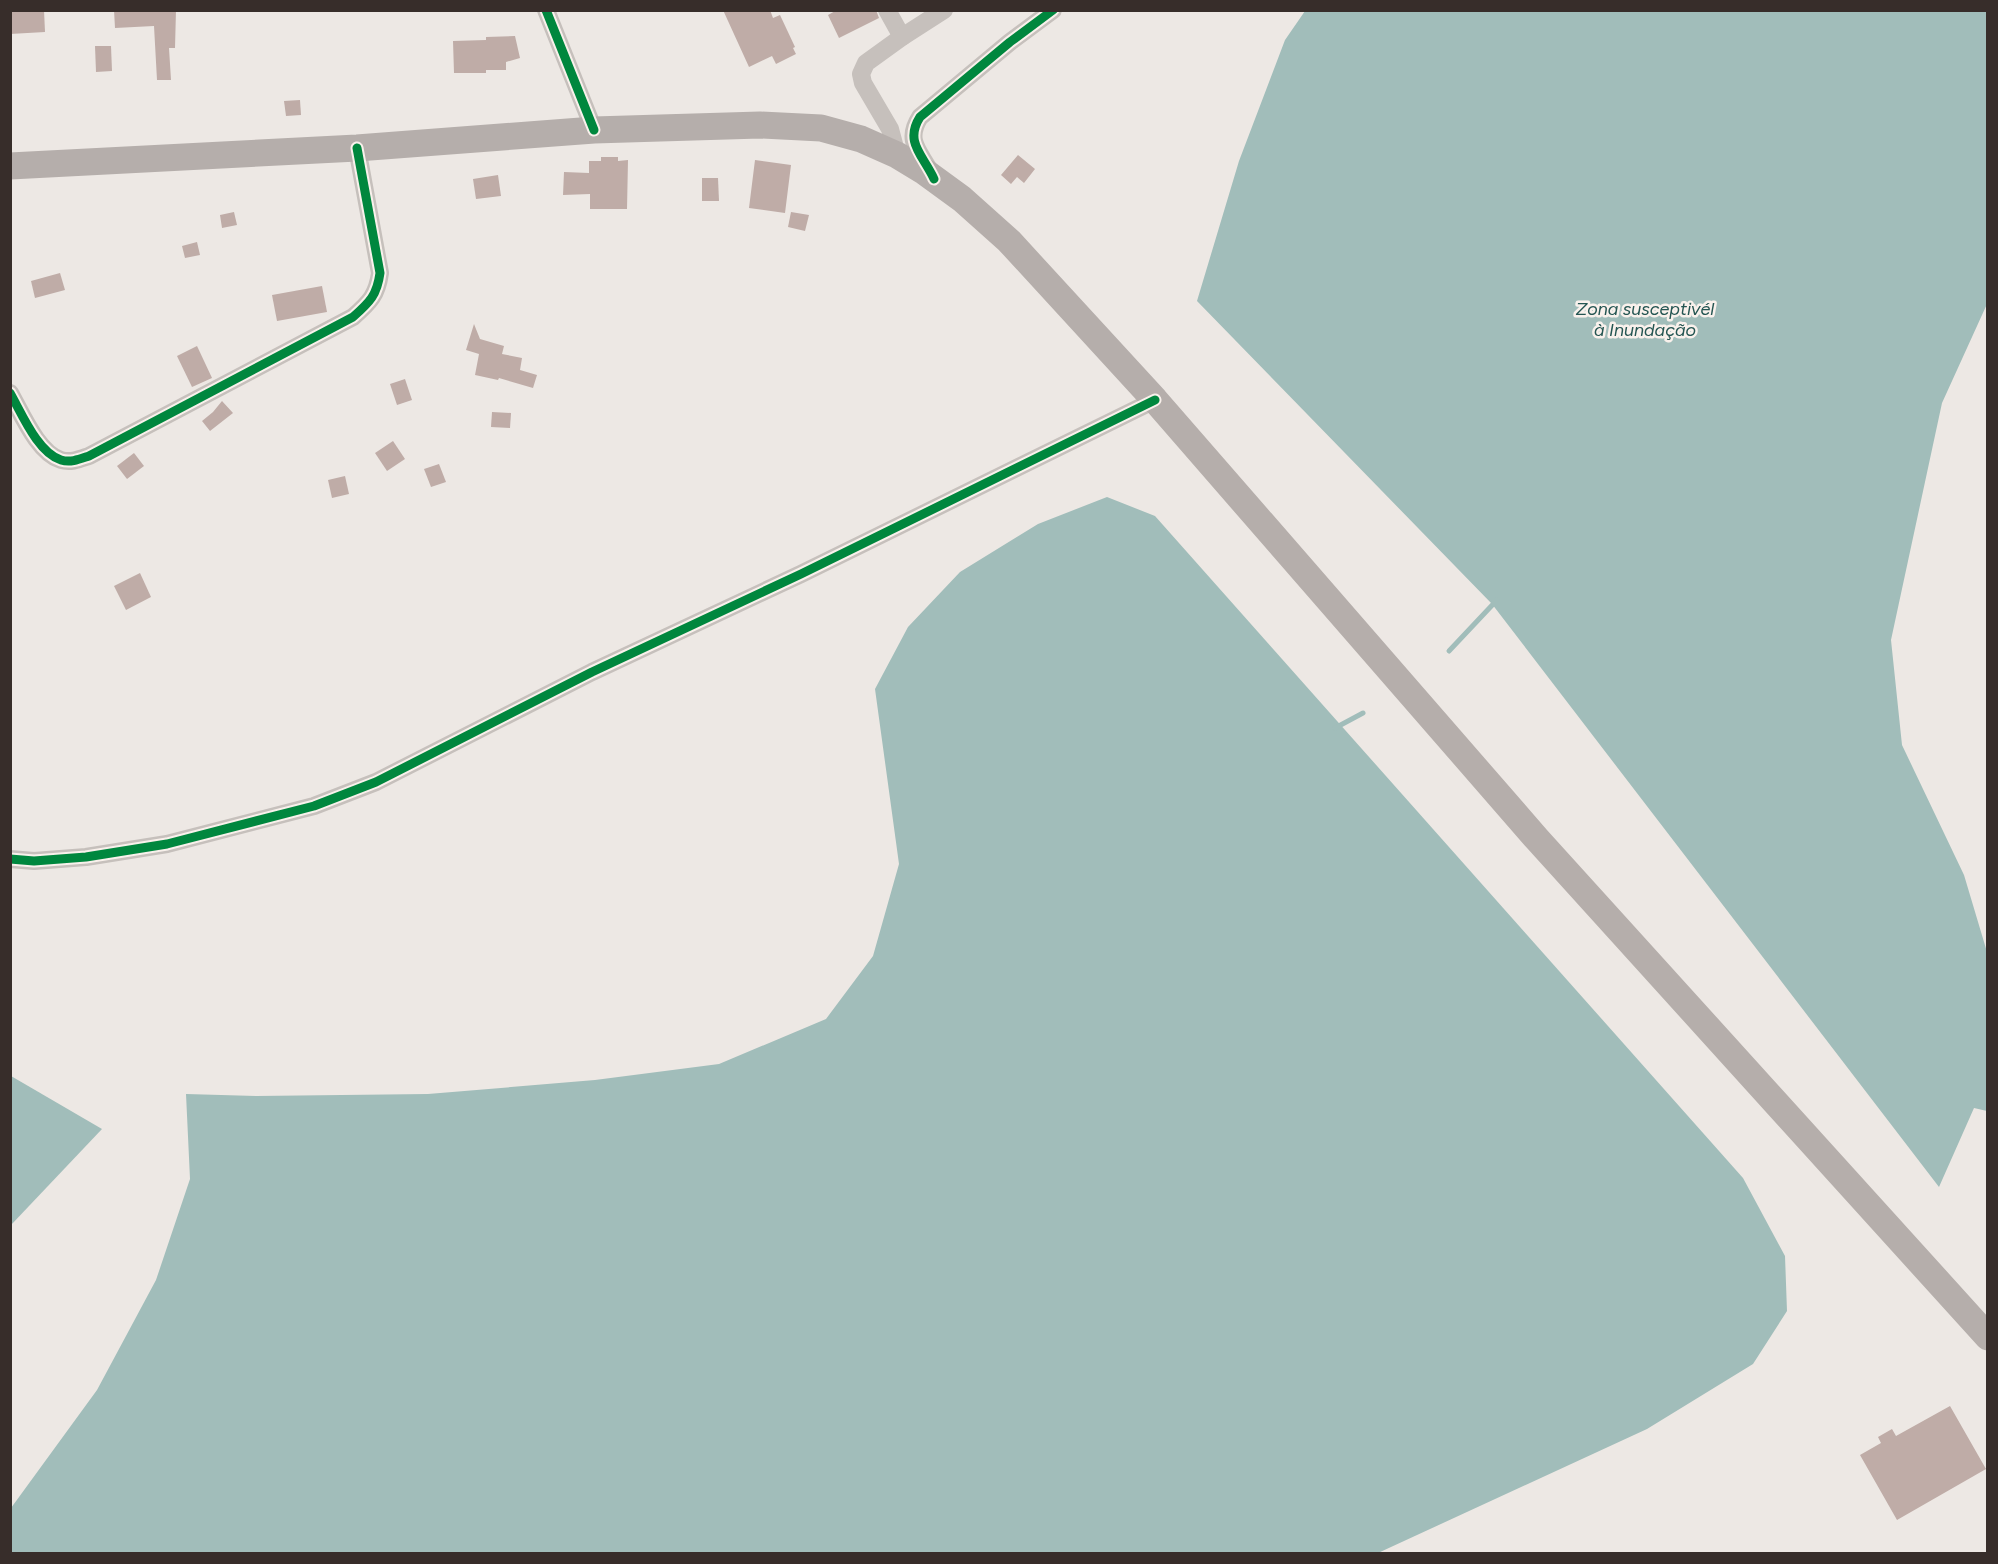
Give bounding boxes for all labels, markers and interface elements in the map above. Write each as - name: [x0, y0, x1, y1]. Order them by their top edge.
- water label: Zona susceptivél à Inundação: [1576, 298, 1715, 341]

